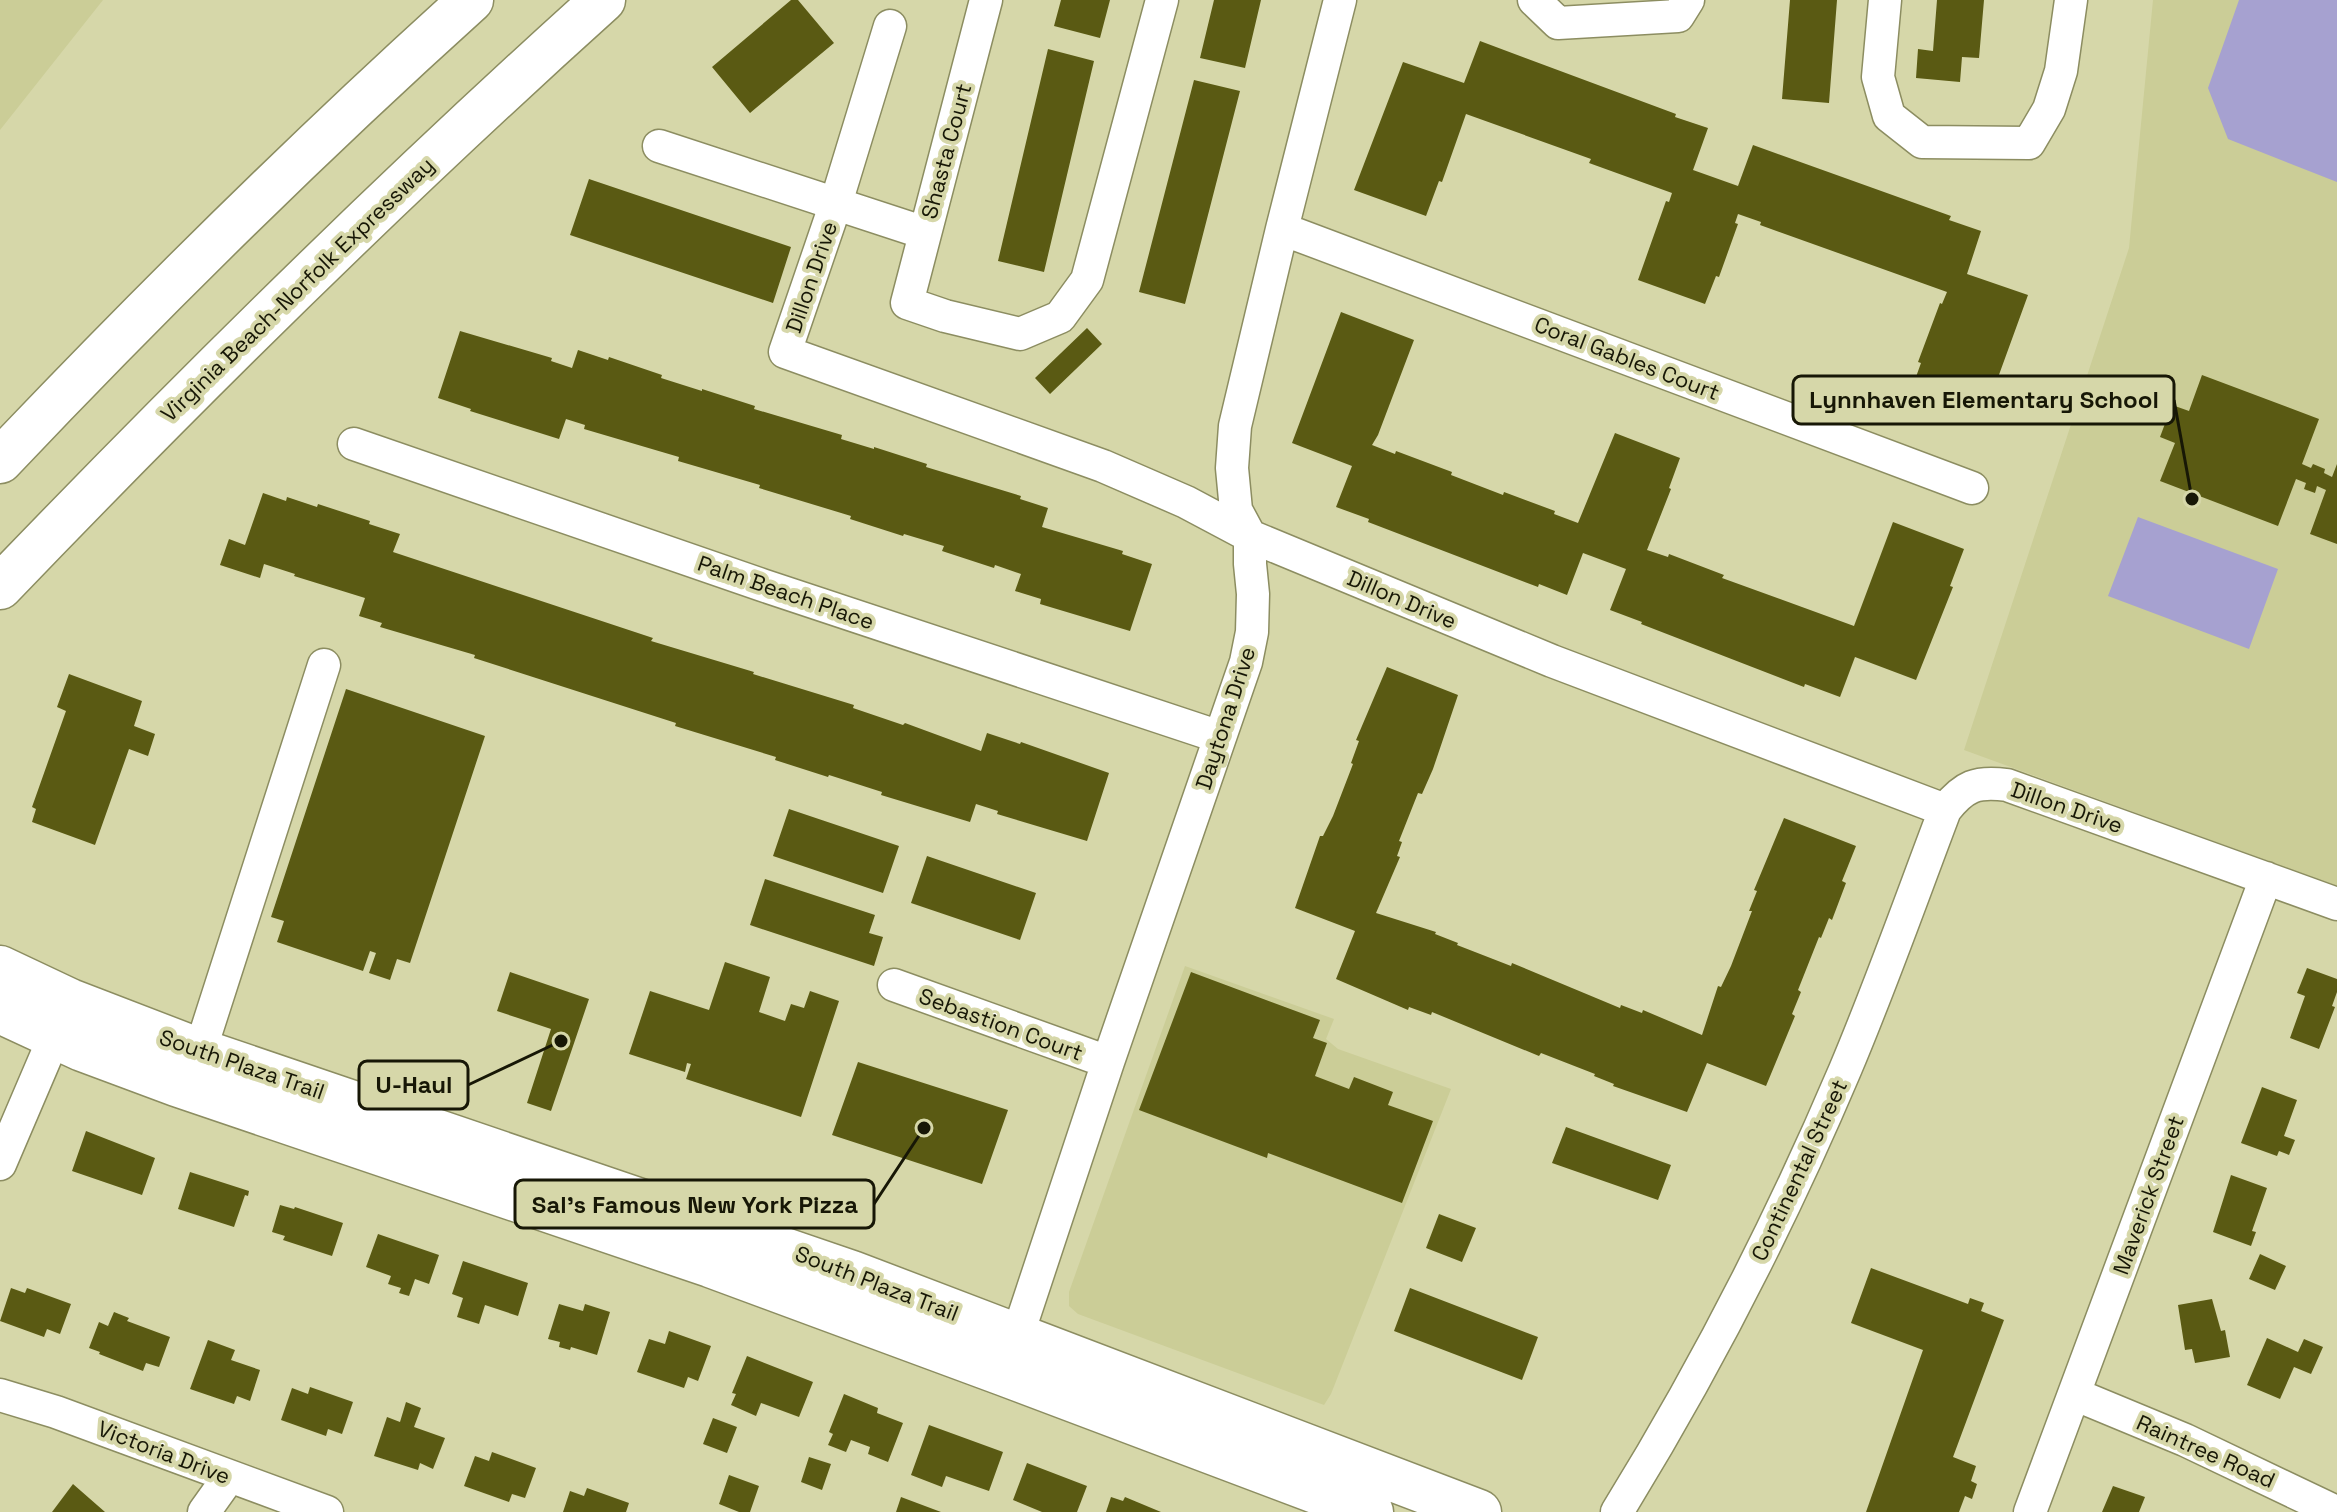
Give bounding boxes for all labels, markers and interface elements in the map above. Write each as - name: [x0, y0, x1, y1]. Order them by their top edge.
- street label: Shasta Court: [915, 80, 977, 222]
- street label: Virginia Beach-Norfolk Expressway: [155, 151, 439, 427]
- street label: Dillon Drive: [779, 218, 843, 336]
- street label: Coral Gables Court: [1531, 310, 1723, 406]
- callout: Lynnhaven Elementary School: [1793, 376, 2174, 424]
- text: Lynnhaven Elementary School: [1809, 384, 2159, 415]
- street label: Palm Beach Place: [694, 549, 878, 635]
- street label: Dillon Drive: [1343, 563, 1461, 635]
- street label: Daytona Drive: [1189, 643, 1261, 793]
- street label: Dillon Drive: [2008, 775, 2126, 839]
- street label: Sebastion Court: [915, 981, 1087, 1067]
- street label: South Plaza Trail: [156, 1023, 328, 1105]
- callout: U-Haul: [359, 1061, 468, 1109]
- text: U-Haul: [376, 1069, 452, 1100]
- street label: Continental Street: [1745, 1075, 1853, 1265]
- street label: Maverick Street: [2106, 1112, 2190, 1278]
- callout: Sal's Famous New York Pizza: [515, 1180, 874, 1228]
- text: Sal's Famous New York Pizza: [532, 1189, 858, 1220]
- street label: South Plaza Trail: [791, 1239, 963, 1327]
- street label: Raintree Road: [2132, 1408, 2280, 1494]
- street label: Victoria Drive: [94, 1414, 234, 1490]

